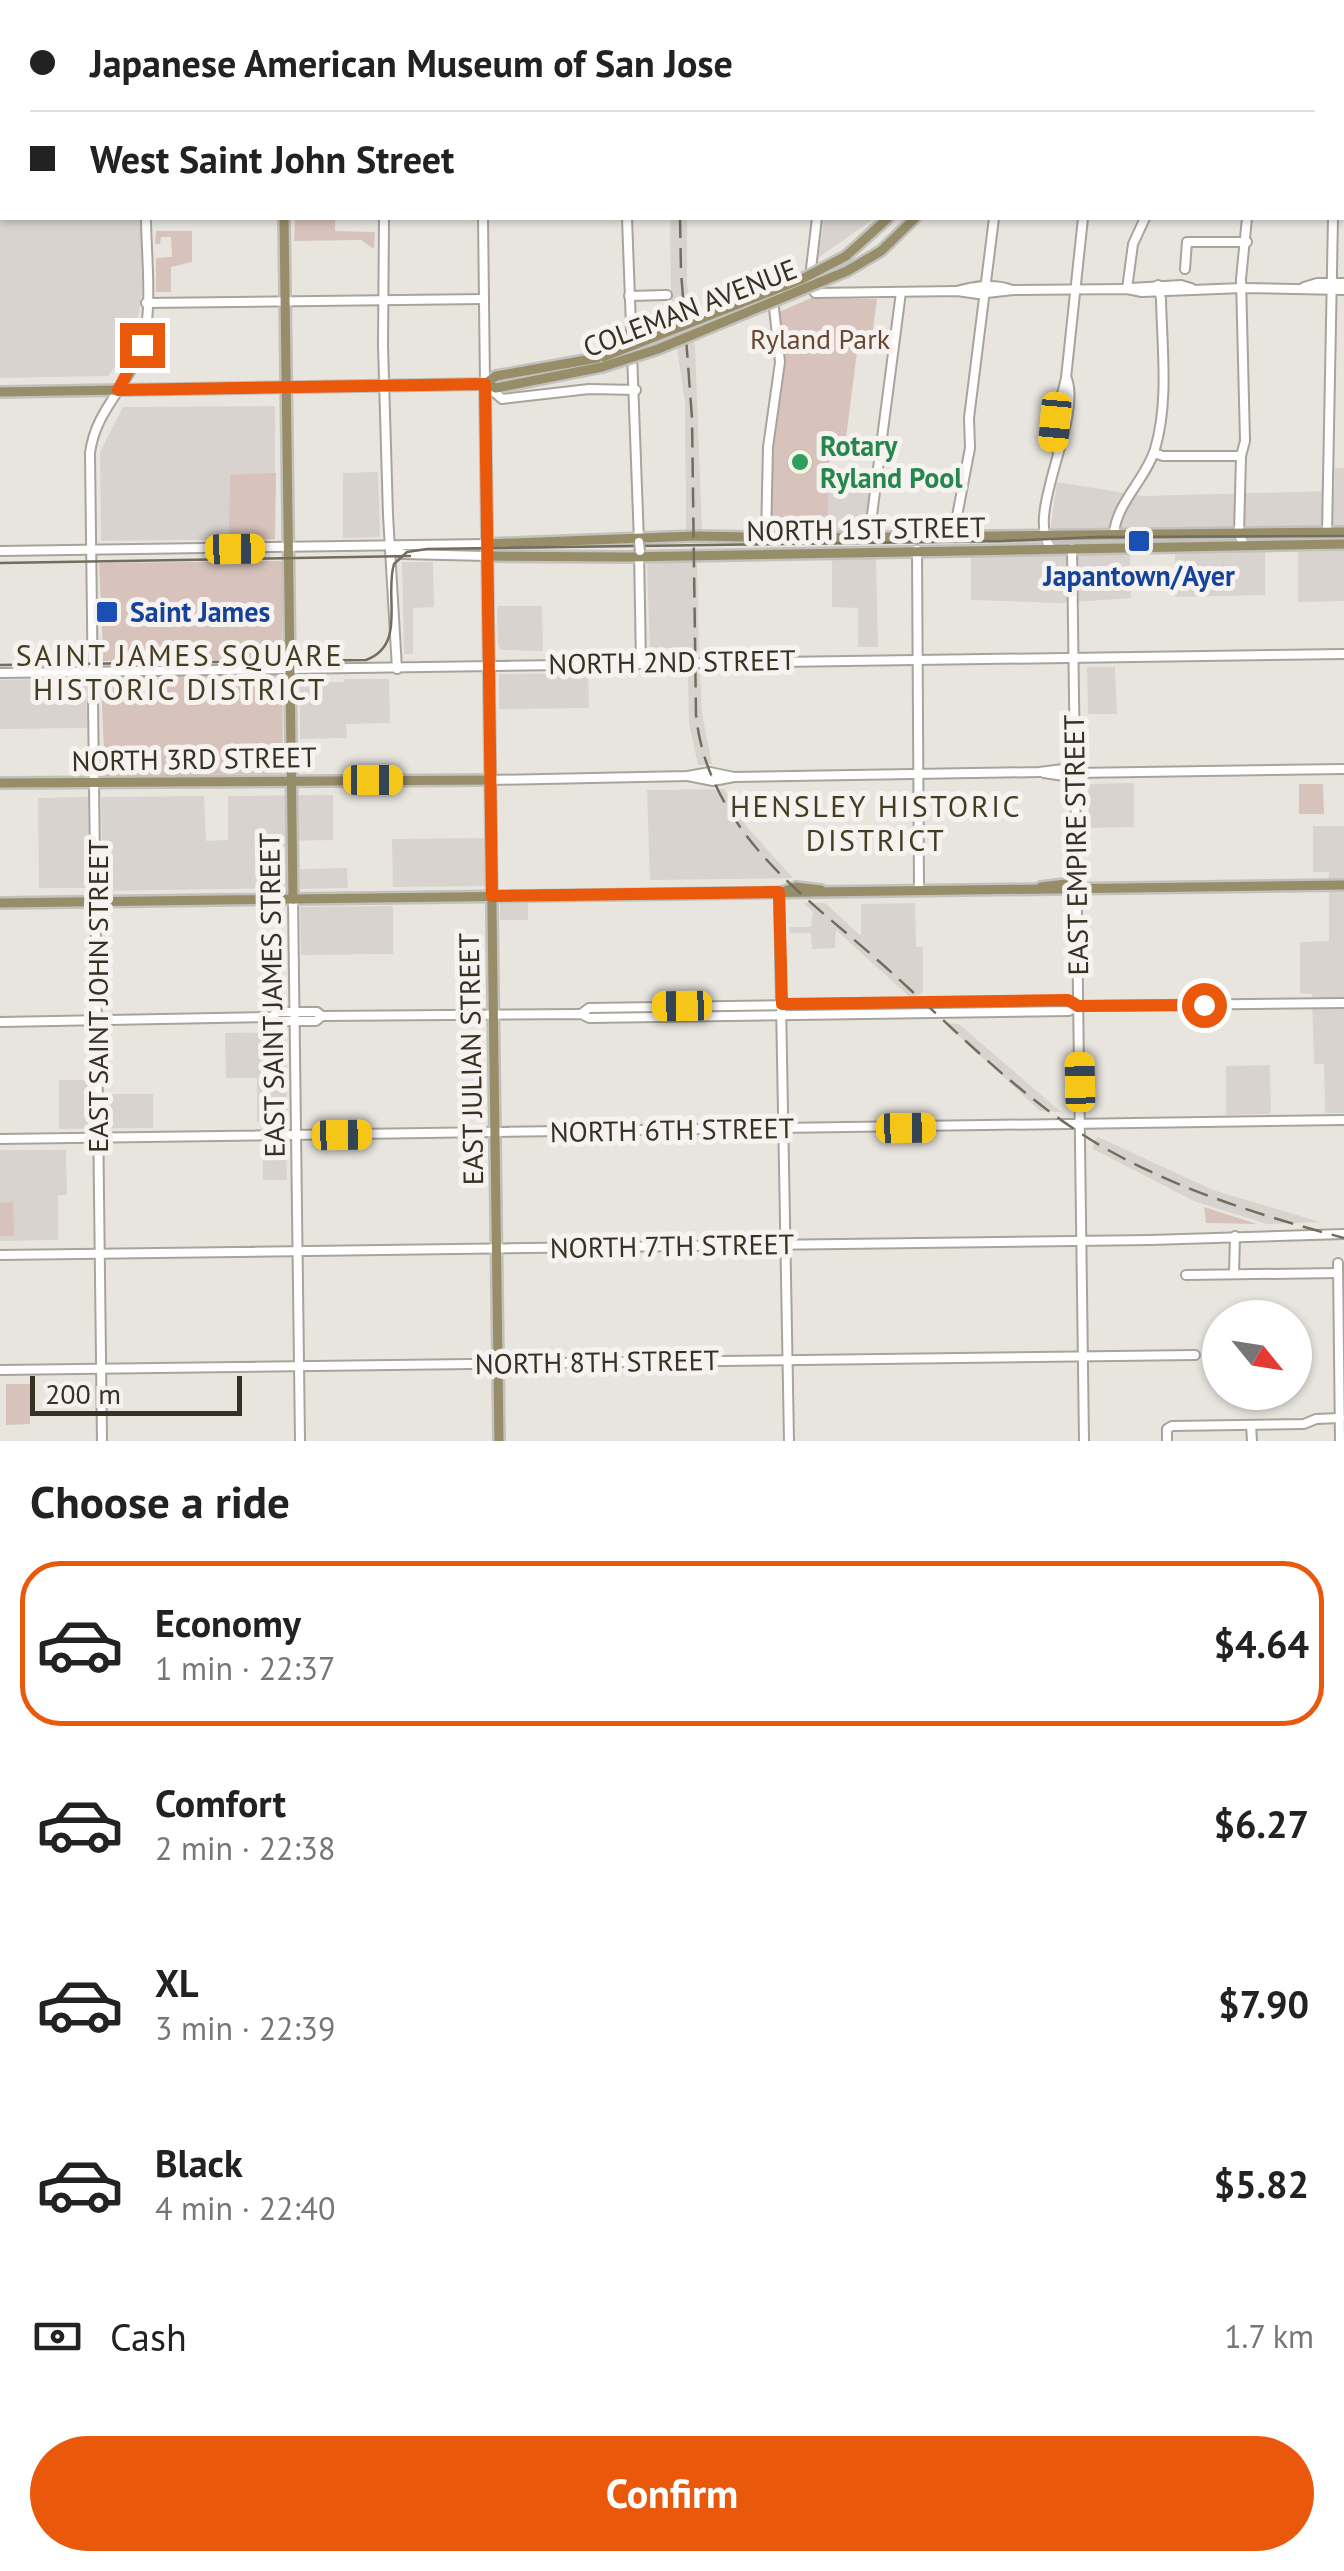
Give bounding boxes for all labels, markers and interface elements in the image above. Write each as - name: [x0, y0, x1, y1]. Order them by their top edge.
- text: Japanese American Museum of San Jose: [90, 38, 733, 87]
- text: West Saint John Street: [90, 134, 454, 183]
- street label: COLEMAN AVENUE: [578, 250, 802, 365]
- park label: Ryland Park: [750, 320, 891, 357]
- route end: [120, 323, 165, 368]
- car: [1037, 391, 1073, 453]
- place label: Rotary Ryland Pool: [820, 427, 963, 496]
- marker: Rotary Ryland Pool: [789, 451, 811, 473]
- street label: NORTH 1ST STREET: [746, 508, 986, 549]
- marker: Japantown/Ayer: [1126, 528, 1152, 554]
- car: [205, 533, 265, 565]
- place label: Japantown/Ayer: [1042, 557, 1235, 594]
- place label: Saint James: [130, 593, 270, 630]
- marker: Saint James: [94, 599, 120, 625]
- district label: SAINT JAMES SQUARE HISTORIC DISTRICT: [16, 635, 344, 708]
- street label: NORTH 2ND STREET: [548, 641, 796, 682]
- street label: EAST EMPIRE STREET: [1055, 714, 1096, 976]
- street label: NORTH 3RD STREET: [71, 738, 317, 779]
- car: [343, 765, 403, 795]
- district label: HENSLEY HISTORIC DISTRICT: [730, 786, 1022, 859]
- street label: EAST SAINT JAMES STREET: [250, 832, 293, 1158]
- street label: EAST SAINT JOHN STREET: [79, 839, 116, 1153]
- street label: EAST JULIAN STREET: [450, 932, 491, 1186]
- route start: [1182, 983, 1227, 1028]
- car: [652, 990, 712, 1022]
- car: [1064, 1052, 1096, 1112]
- street label: NORTH 6TH STREET: [549, 1109, 795, 1150]
- car: [876, 1112, 936, 1144]
- car: [312, 1119, 372, 1151]
- street label: NORTH 7TH STREET: [549, 1225, 795, 1266]
- north arrow: [1202, 1300, 1312, 1410]
- map controls: [1202, 1300, 1312, 1410]
- street label: NORTH 8TH STREET: [474, 1341, 720, 1382]
- scale bar: [30, 1371, 242, 1416]
- text: 200 m: [45, 1375, 121, 1412]
- text: Choose a ride: [30, 1472, 290, 1530]
- text: Economy: [155, 1598, 301, 1647]
- icon: car: [35, 1599, 125, 1689]
- text: $4.64: [1213, 1619, 1309, 1668]
- text: 1 min · 22:37: [155, 1647, 335, 1689]
- text: Comfort: [155, 1778, 286, 1827]
- icon: car: [35, 1779, 125, 1869]
- text: $6.27: [1213, 1799, 1309, 1848]
- text: 2 min · 22:38: [155, 1827, 335, 1869]
- text: XL: [155, 1958, 199, 2007]
- icon: car: [35, 1959, 125, 2049]
- text: $7.90: [1218, 1979, 1309, 2028]
- text: 3 min · 22:39: [155, 2007, 335, 2049]
- text: Black: [155, 2138, 243, 2187]
- icon: car: [35, 2139, 125, 2229]
- text: $5.82: [1213, 2159, 1309, 2208]
- text: 4 min · 22:40: [155, 2187, 335, 2229]
- icon: cash: [30, 2309, 85, 2364]
- text: Cash: [110, 2312, 187, 2361]
- text: 1.7 km: [1224, 2315, 1314, 2357]
- button: Confirm: [30, 2436, 1314, 2551]

